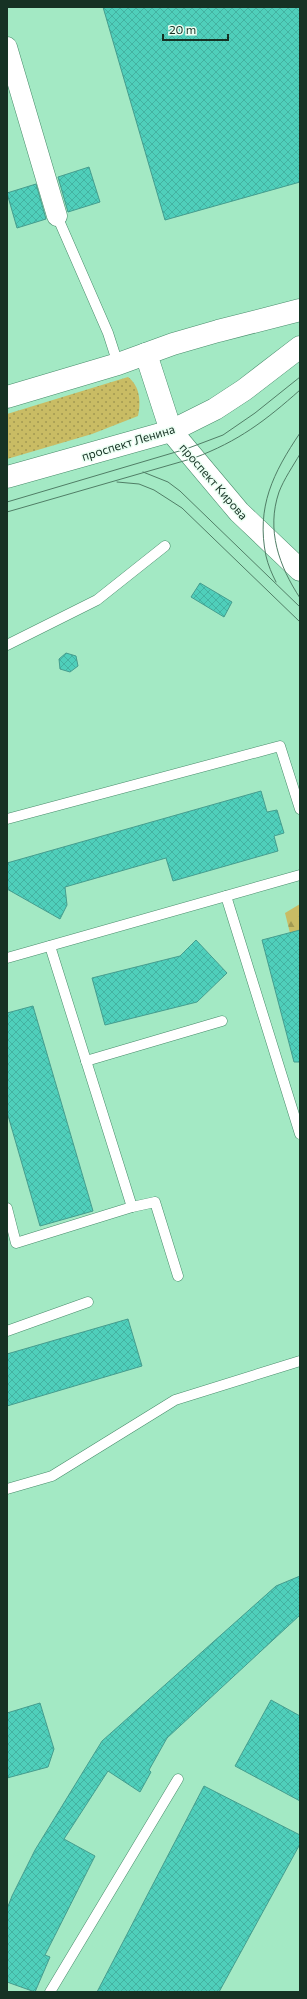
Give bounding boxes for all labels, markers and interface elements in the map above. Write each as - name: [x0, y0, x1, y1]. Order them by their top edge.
- scale bar: [163, 16, 228, 42]
- text: 20 m: [169, 22, 196, 36]
- street label: проспект Ленина: [80, 421, 176, 463]
- street label: проспект Кирова: [177, 440, 251, 522]

